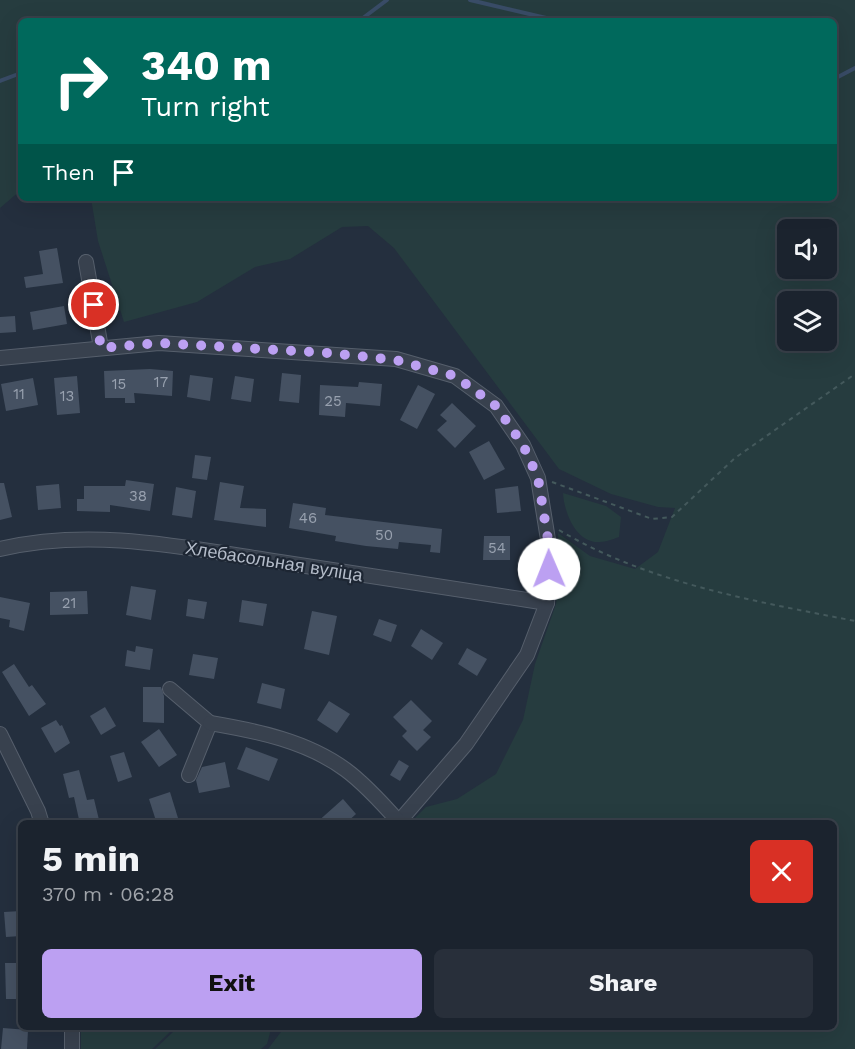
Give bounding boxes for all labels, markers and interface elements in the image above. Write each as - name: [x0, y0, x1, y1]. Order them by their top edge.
- text: 340 m: [141, 41, 272, 90]
- icon: right: [42, 42, 120, 120]
- text: Turn right: [141, 91, 270, 123]
- icon: arrive: [107, 156, 140, 189]
- text: Then: [42, 160, 95, 185]
- map controls: [777, 219, 837, 351]
- button: sound: [777, 219, 837, 279]
- pin: [68, 279, 119, 330]
- icon: arrive: [77, 288, 110, 321]
- button: layers: [777, 291, 837, 351]
- house number: 17: [154, 373, 168, 391]
- house number: 15: [112, 375, 126, 393]
- house number: 11: [13, 385, 25, 403]
- house number: 13: [60, 387, 74, 405]
- house number: 25: [324, 392, 342, 410]
- house number: 38: [129, 487, 147, 505]
- house number: 46: [299, 509, 317, 527]
- house number: 50: [375, 526, 393, 544]
- street label: Хлебасольная вуліца: [184, 537, 365, 586]
- position arrow: [517, 537, 581, 601]
- house number: 54: [488, 539, 506, 557]
- house number: 21: [62, 594, 76, 612]
- text: 5 min: [42, 838, 140, 880]
- button: close: [750, 840, 813, 903]
- text: 370 m · 06:28: [42, 882, 175, 906]
- button: Exit: [42, 949, 422, 1018]
- button: Share: [434, 949, 813, 1018]

